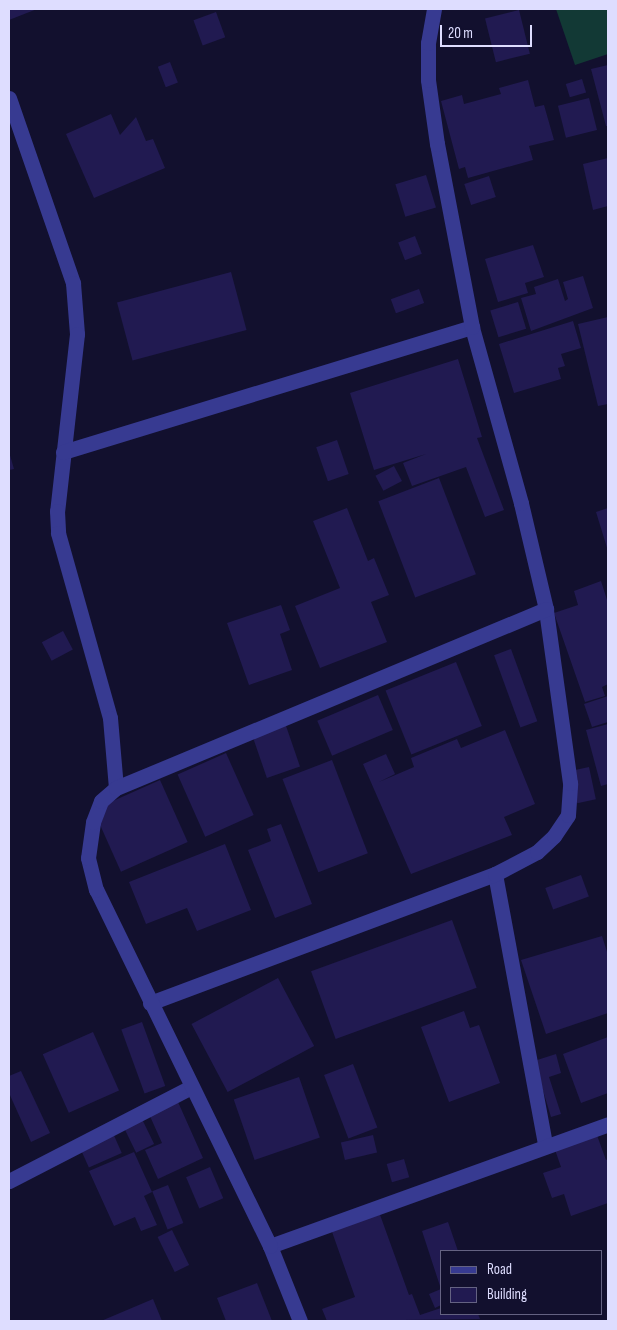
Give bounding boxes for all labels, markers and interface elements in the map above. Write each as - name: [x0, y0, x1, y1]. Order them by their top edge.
- scale bar: [442, 15, 534, 47]
- text: 20 m: [448, 24, 473, 43]
- legend: [440, 1250, 602, 1315]
- text: Road: [487, 1260, 512, 1279]
- text: Building: [487, 1285, 527, 1304]

